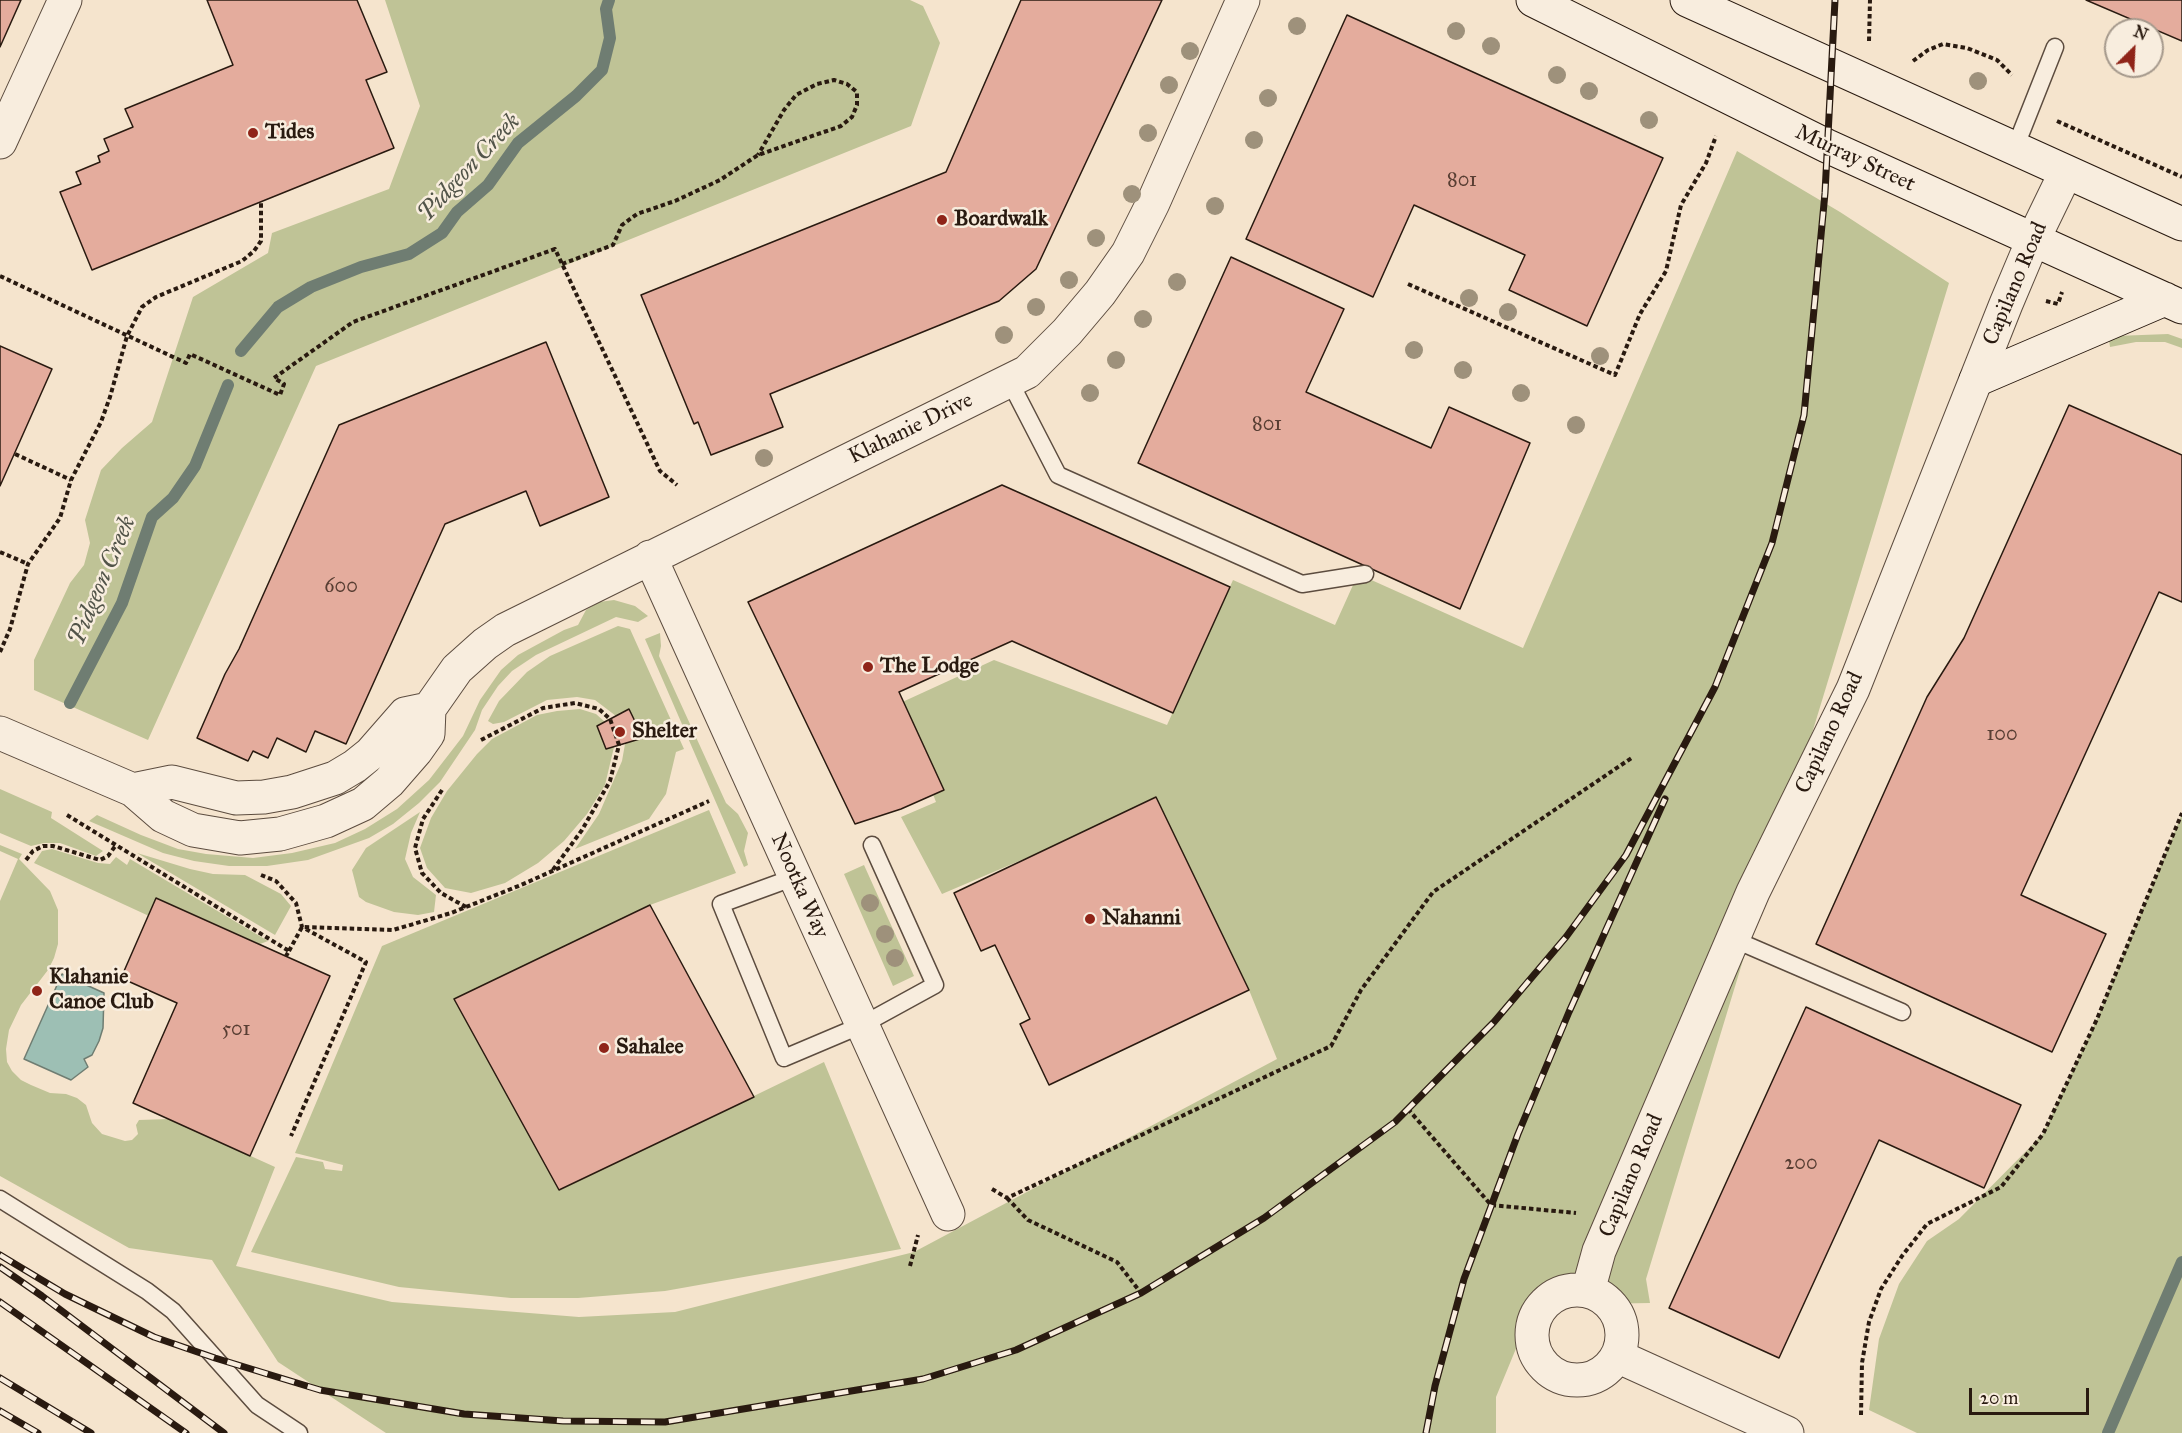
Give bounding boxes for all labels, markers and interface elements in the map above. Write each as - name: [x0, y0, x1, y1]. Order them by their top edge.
- north arrow: [2104, 18, 2164, 78]
- text: N: [2131, 21, 2151, 44]
- water label: Pidgeon Creek: [413, 108, 527, 228]
- place label: Tides: [265, 120, 314, 146]
- street label: Murray Street: [1791, 120, 1919, 198]
- marker: Tides: [246, 126, 260, 140]
- house number: 801: [1447, 169, 1477, 193]
- place label: Boardwalk: [954, 207, 1048, 233]
- marker: Boardwalk: [935, 213, 949, 227]
- street label: Capilano Road: [1978, 218, 2054, 350]
- street label: Klahanie Drive: [845, 388, 977, 470]
- house number: 801: [1252, 413, 1282, 437]
- water label: Pidgeon Creek: [63, 512, 143, 650]
- house number: 600: [324, 575, 358, 599]
- place label: The Lodge: [880, 654, 979, 680]
- marker: The Lodge: [861, 660, 875, 674]
- street label: Capilano Road: [1790, 668, 1870, 798]
- place label: Shelter: [632, 719, 697, 745]
- house number: 100: [1986, 723, 2018, 747]
- marker: Shelter: [613, 725, 627, 739]
- street label: Nootka Way: [764, 829, 834, 943]
- place label: Nahanni: [1102, 906, 1181, 932]
- marker: Nahanni: [1083, 912, 1097, 926]
- place label: Klahanie Canoe Club: [49, 965, 154, 1016]
- marker: Klahanie Canoe Club: [30, 984, 44, 998]
- house number: 501: [222, 1018, 250, 1042]
- place label: Sahalee: [616, 1035, 684, 1061]
- marker: Sahalee: [597, 1041, 611, 1055]
- street label: Capilano Road: [1594, 1110, 1670, 1242]
- house number: 200: [1784, 1152, 1818, 1176]
- scale bar: [1972, 1376, 2092, 1414]
- text: 20 m: [1980, 1387, 2018, 1409]

